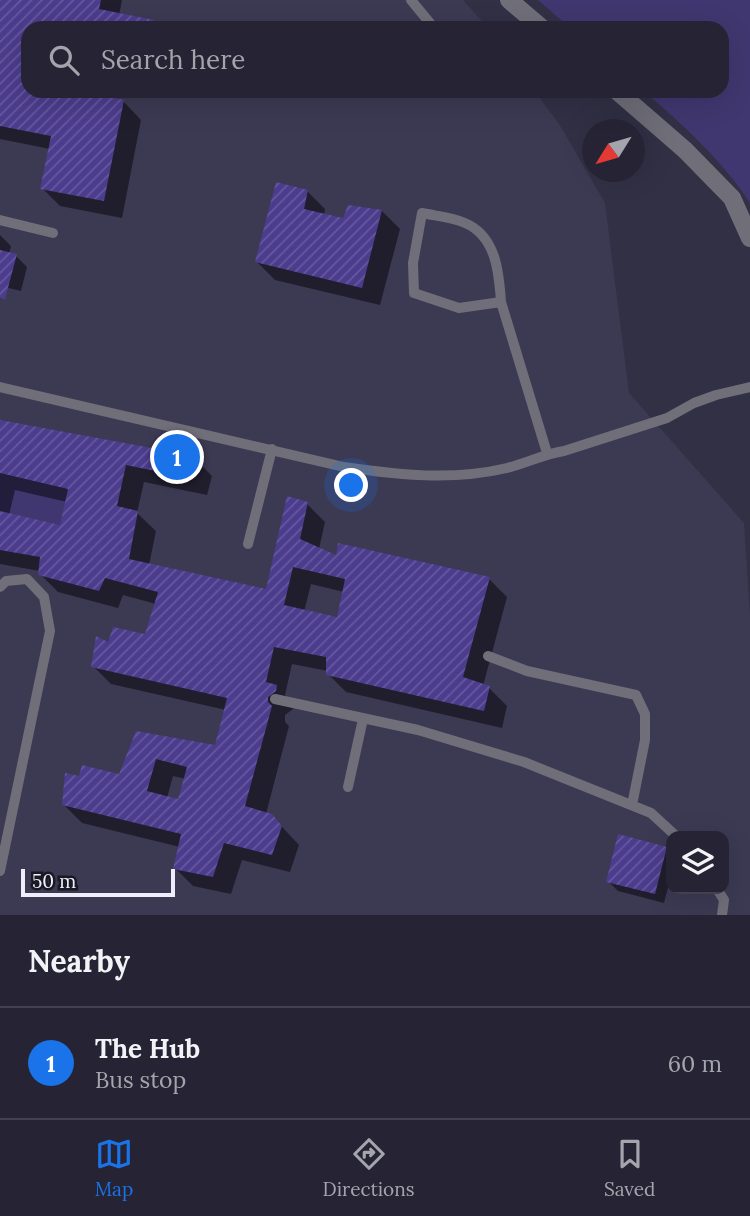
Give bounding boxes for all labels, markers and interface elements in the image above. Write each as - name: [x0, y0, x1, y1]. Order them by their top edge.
- search box: [21, 21, 729, 98]
- icon: search: [45, 41, 83, 79]
- text: Search here: [101, 43, 245, 76]
- north arrow: [582, 119, 645, 182]
- pin: 1: [154, 431, 200, 483]
- your location: [334, 468, 368, 502]
- map controls: [666, 831, 729, 894]
- button: layers: [666, 831, 729, 894]
- scale bar: [21, 866, 175, 898]
- text: 50 m: [32, 869, 76, 893]
- text: Nearby: [28, 942, 130, 980]
- text: The Hub: [95, 1032, 200, 1065]
- text: 1: [46, 1049, 56, 1078]
- text: 60 m: [668, 1049, 722, 1078]
- text: Bus stop: [95, 1065, 186, 1094]
- tab: Map: [95, 1135, 133, 1201]
- tab: Directions: [323, 1135, 415, 1201]
- tab: Saved: [604, 1135, 655, 1201]

